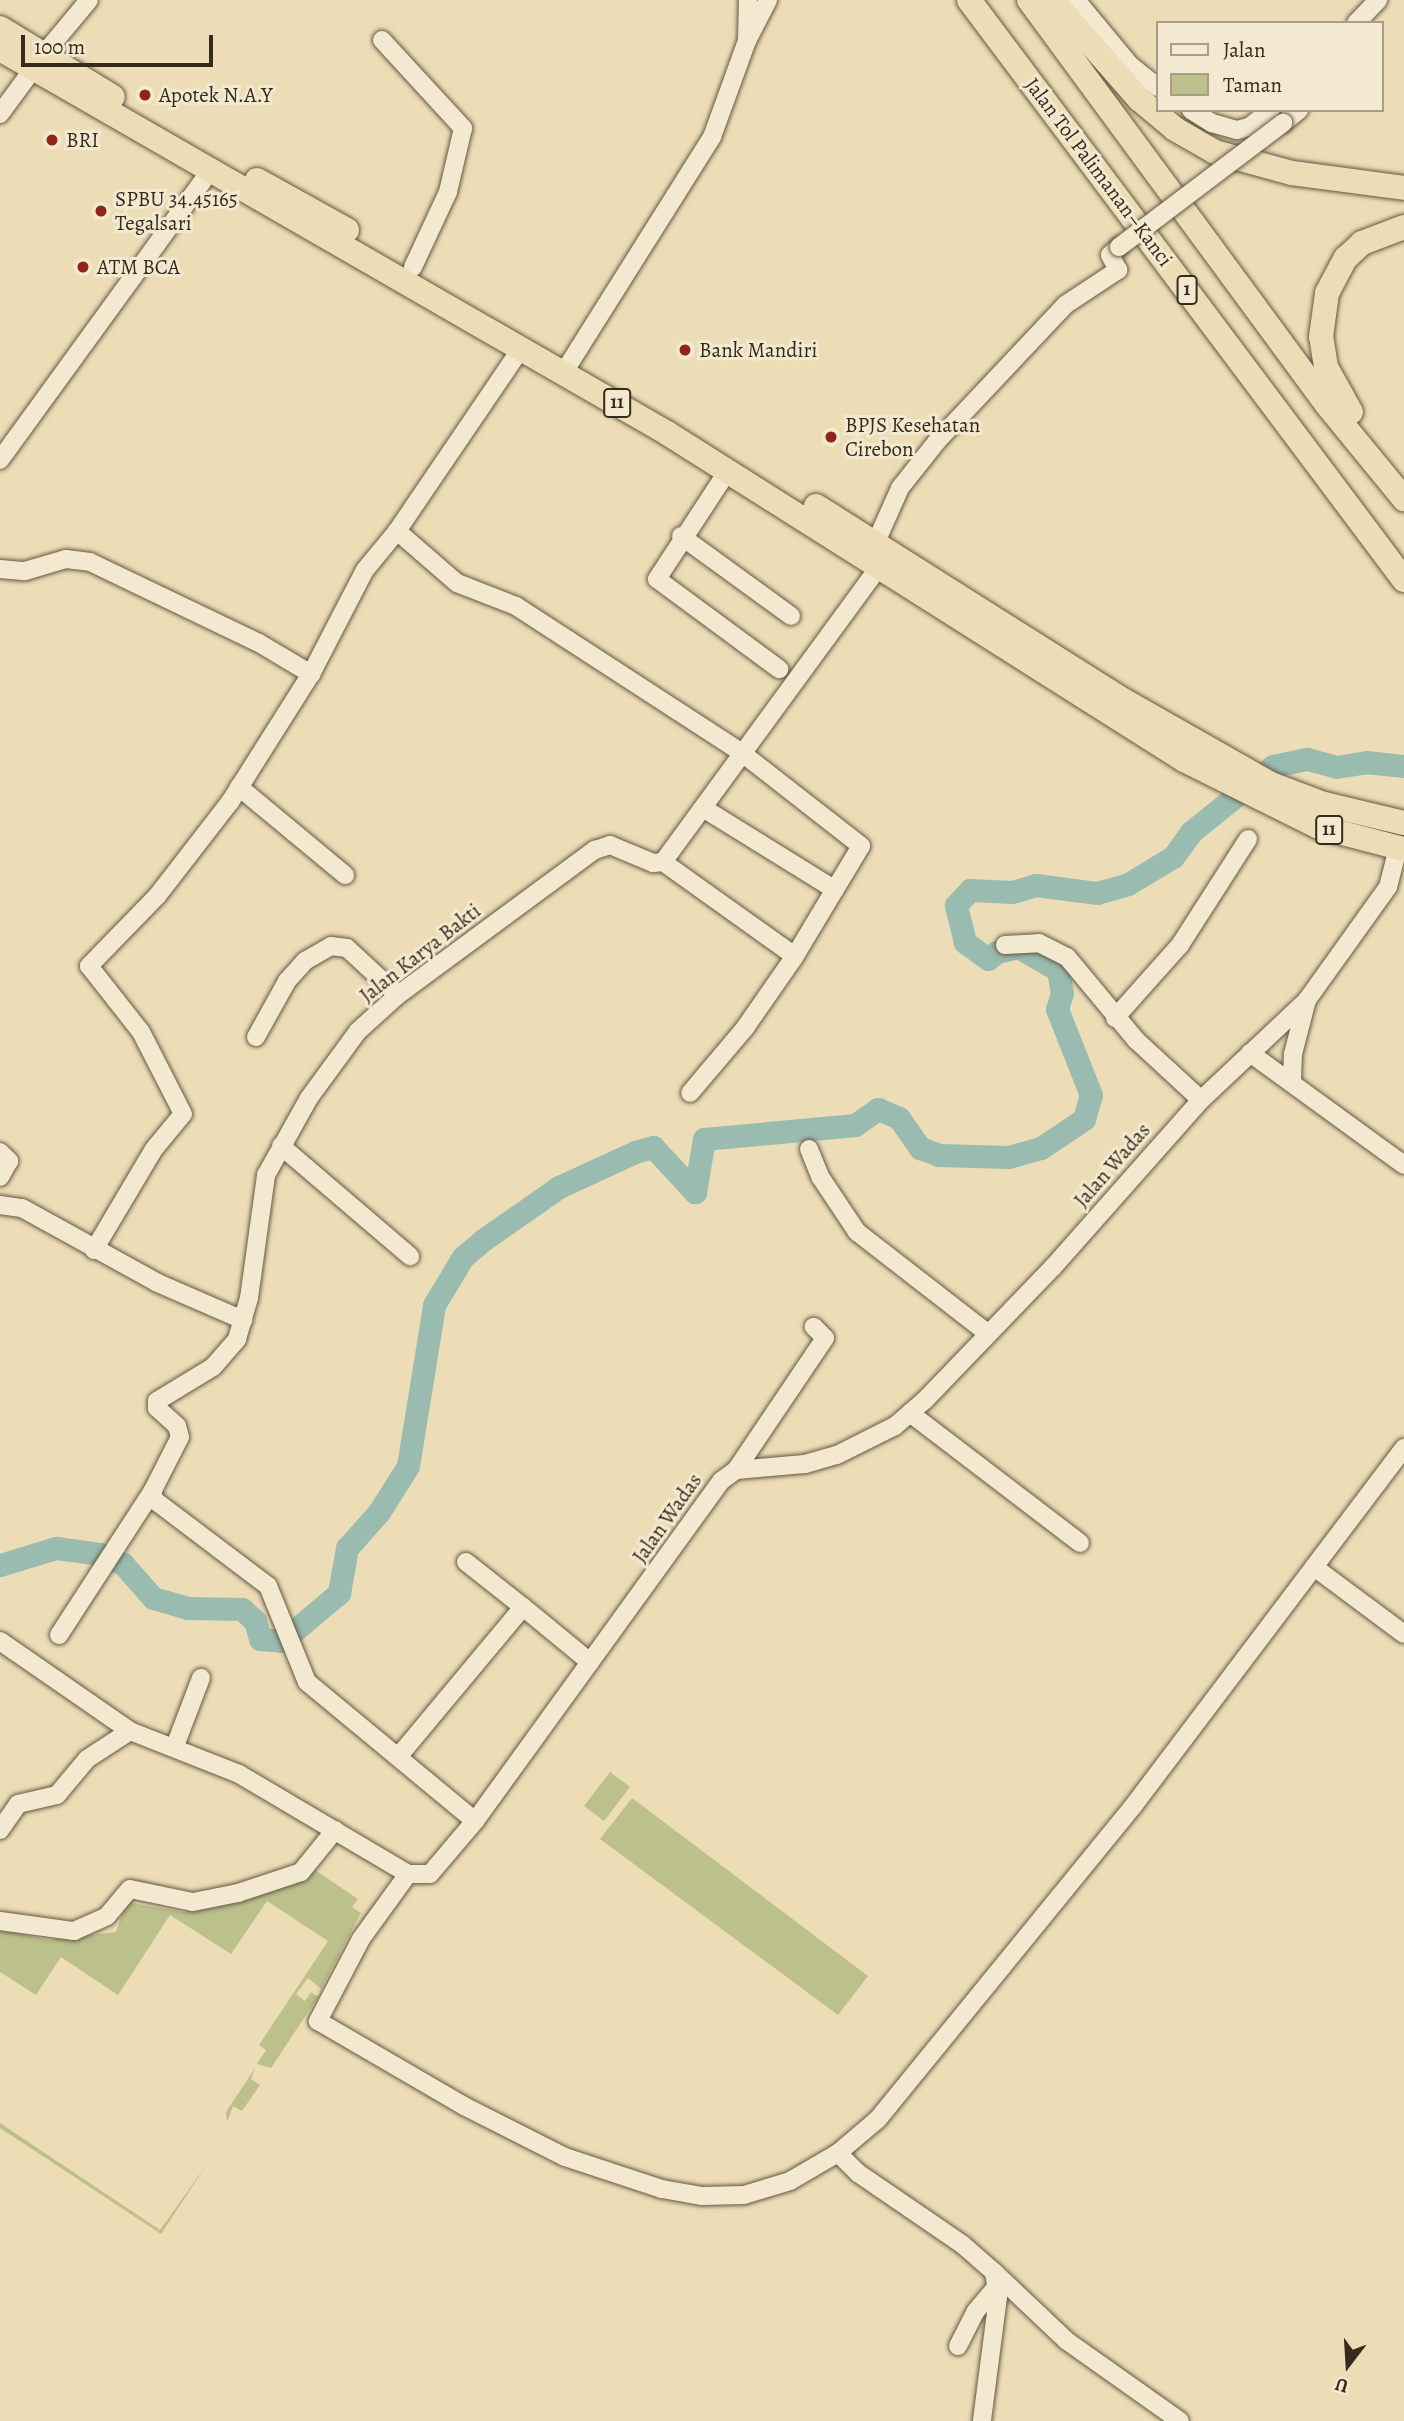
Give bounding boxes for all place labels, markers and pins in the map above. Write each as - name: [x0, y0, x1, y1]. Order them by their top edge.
- place label: Apotek N.A.Y: [159, 82, 272, 108]
- marker: Apotek N.A.Y: [137, 87, 153, 103]
- place label: BRI: [66, 127, 99, 153]
- marker: BRI: [44, 132, 60, 148]
- place label: SPBU 34.45165 Tegalsari: [115, 186, 238, 236]
- marker: SPBU 34.45165 Tegalsari: [93, 203, 109, 219]
- place label: ATM BCA: [97, 254, 180, 280]
- marker: ATM BCA: [75, 259, 91, 275]
- place label: Bank Mandiri: [699, 337, 817, 363]
- marker: Bank Mandiri: [677, 342, 693, 358]
- place label: BPJS Kesehatan Cirebon: [845, 412, 980, 462]
- marker: BPJS Kesehatan Cirebon: [823, 429, 839, 445]

